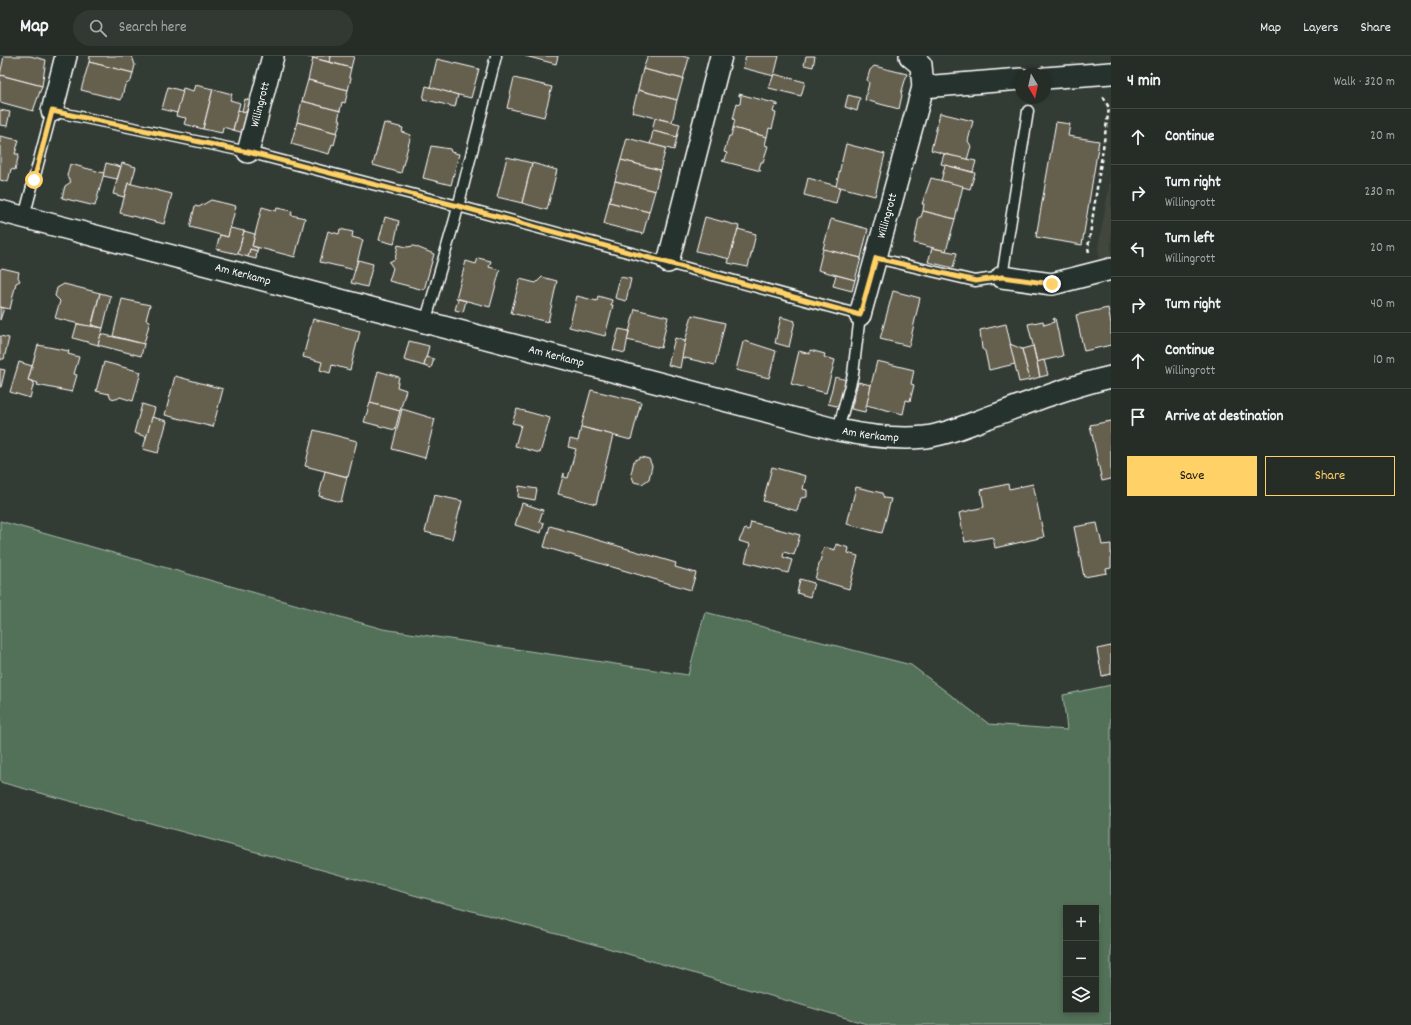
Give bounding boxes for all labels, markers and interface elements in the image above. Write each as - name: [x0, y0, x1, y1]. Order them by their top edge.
- search box: [73, 10, 353, 46]
- text: Map: [20, 14, 49, 41]
- icon: search: [87, 17, 109, 39]
- text: Search here: [119, 17, 187, 39]
- text: Map: [1260, 18, 1281, 38]
- text: Layers: [1303, 18, 1338, 38]
- text: Share: [1360, 18, 1391, 38]
- north arrow: [1015, 68, 1051, 104]
- text: 4 min: [1127, 70, 1161, 94]
- text: Walk · 320 m: [1334, 73, 1395, 92]
- street label: Willingrott: [246, 79, 275, 129]
- icon: ahead: [1127, 126, 1149, 148]
- text: Continue: [1165, 126, 1214, 148]
- text: 20 m: [1370, 127, 1395, 146]
- route start: [25, 171, 43, 189]
- text: Turn right: [1165, 172, 1221, 194]
- icon: right: [1127, 182, 1149, 204]
- text: 230 m: [1365, 183, 1395, 202]
- street label: Willingrott: [873, 191, 902, 240]
- text: Willingrott: [1165, 194, 1215, 213]
- text: Turn left: [1165, 228, 1214, 250]
- icon: left: [1127, 238, 1149, 260]
- text: 20 m: [1370, 239, 1395, 258]
- text: Willingrott: [1165, 250, 1215, 269]
- street label: Am Kerkamp: [213, 259, 273, 290]
- route end: [1043, 275, 1061, 293]
- icon: right: [1127, 294, 1149, 316]
- text: Turn right: [1165, 294, 1221, 316]
- text: 40 m: [1371, 295, 1395, 314]
- text: Continue: [1165, 340, 1214, 362]
- street label: Am Kerkamp: [526, 341, 586, 372]
- icon: ahead: [1127, 350, 1149, 372]
- text: 10 m: [1373, 351, 1395, 370]
- text: Willingrott: [1165, 362, 1215, 381]
- icon: arrive: [1127, 406, 1149, 428]
- text: Arrive at destination: [1165, 406, 1283, 428]
- street label: Am Kerkamp: [841, 423, 899, 446]
- button: Save: [1127, 456, 1257, 496]
- button: Share: [1265, 456, 1395, 496]
- map controls: [1063, 905, 1099, 1013]
- button: +: [1063, 905, 1099, 941]
- button: −: [1063, 941, 1099, 977]
- button: layers: [1063, 977, 1099, 1013]

